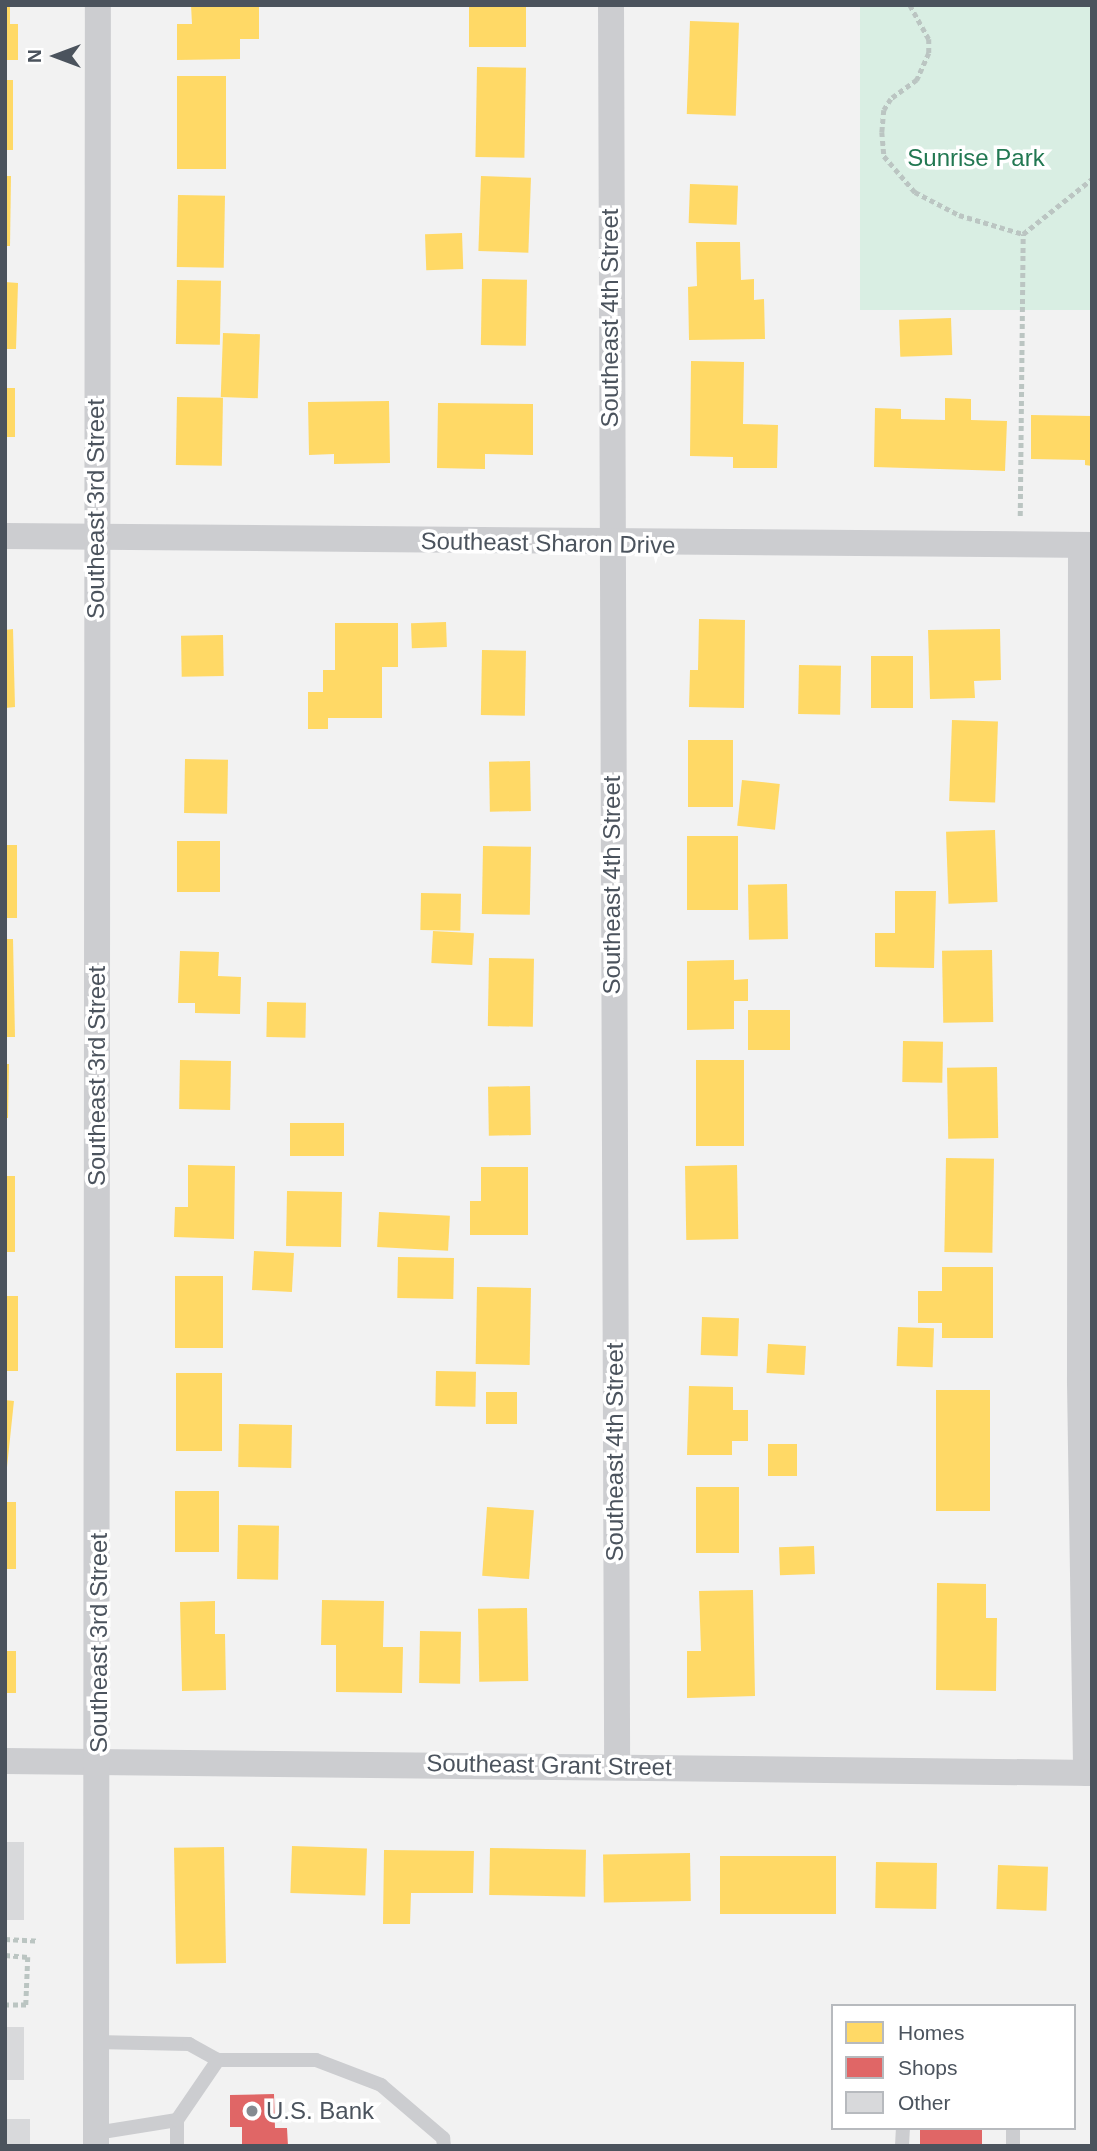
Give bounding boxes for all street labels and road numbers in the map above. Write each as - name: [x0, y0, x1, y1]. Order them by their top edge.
- street label: Southeast 4th Street: [596, 209, 624, 427]
- street label: Southeast 3rd Street: [82, 399, 110, 619]
- street label: Southeast Sharon Drive: [420, 526, 676, 560]
- street label: Southeast 4th Street: [598, 776, 626, 994]
- street label: Southeast 3rd Street: [83, 966, 111, 1186]
- street label: Southeast 4th Street: [601, 1343, 629, 1561]
- street label: Southeast 3rd Street: [85, 1533, 113, 1753]
- street label: Southeast Grant Street: [426, 1748, 672, 1782]

